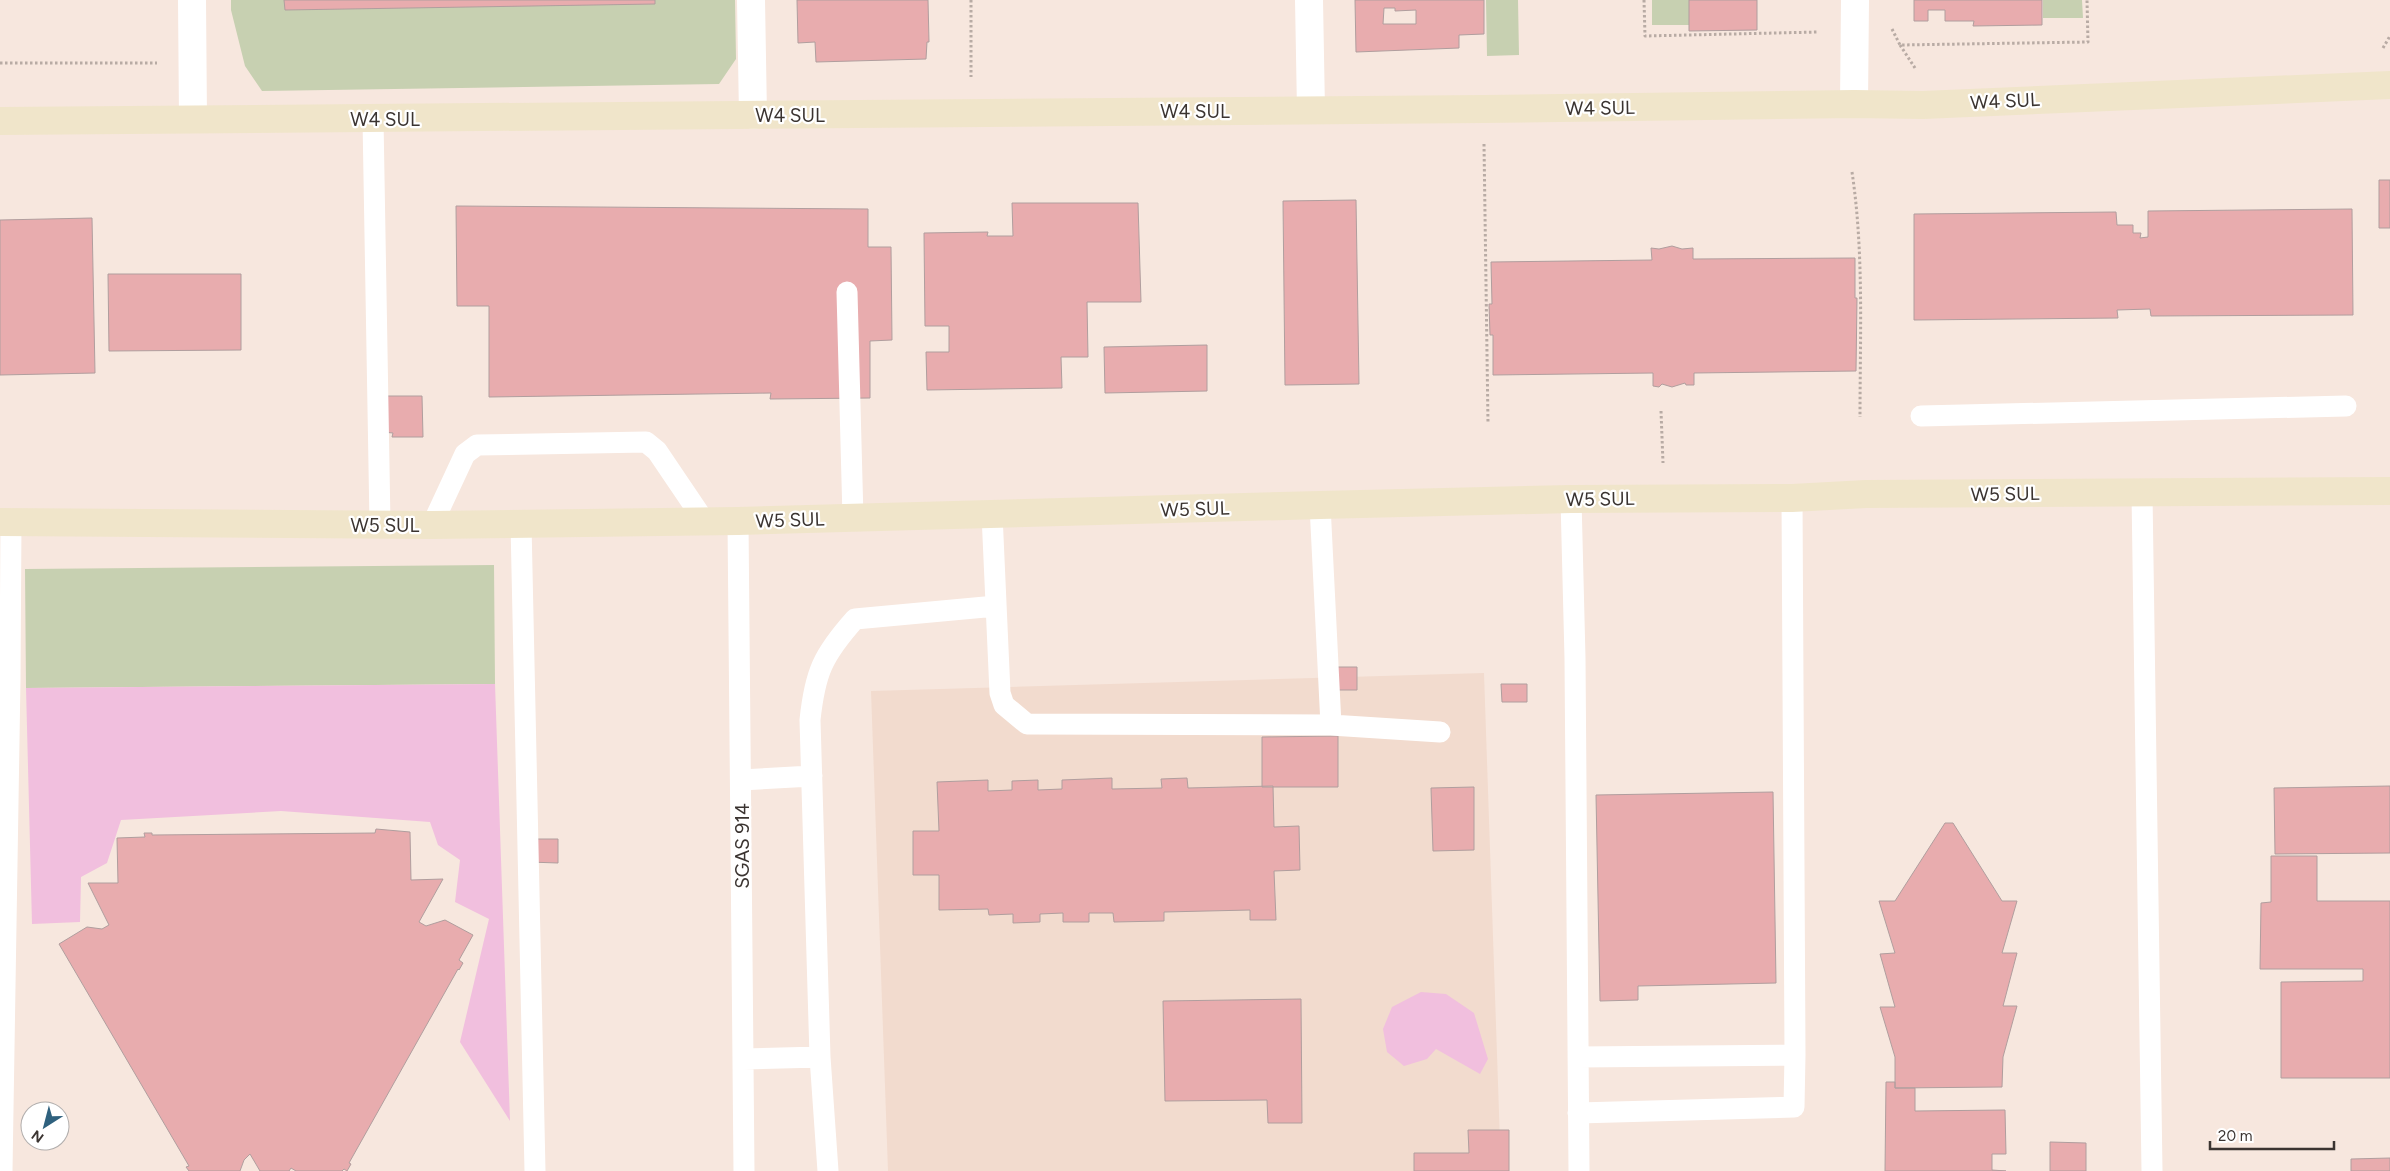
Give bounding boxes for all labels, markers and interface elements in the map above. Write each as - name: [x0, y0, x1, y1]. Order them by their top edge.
- street label: W4 SUL: [1970, 88, 2041, 114]
- street label: W4 SUL: [1565, 96, 1635, 120]
- street label: W4 SUL: [1160, 100, 1230, 123]
- street label: W4 SUL: [755, 104, 825, 127]
- street label: W4 SUL: [350, 108, 420, 131]
- street label: W5 SUL: [1970, 482, 2040, 506]
- street label: W5 SUL: [1565, 487, 1635, 511]
- street label: W5 SUL: [1160, 496, 1230, 522]
- street label: W5 SUL: [755, 507, 825, 533]
- street label: W5 SUL: [351, 514, 420, 537]
- street label: SGAS 914: [731, 803, 754, 889]
- north arrow: [20, 1101, 70, 1151]
- scale bar: [2210, 1118, 2334, 1150]
- text: N: [28, 1126, 47, 1146]
- text: 20 m: [2218, 1127, 2252, 1145]

